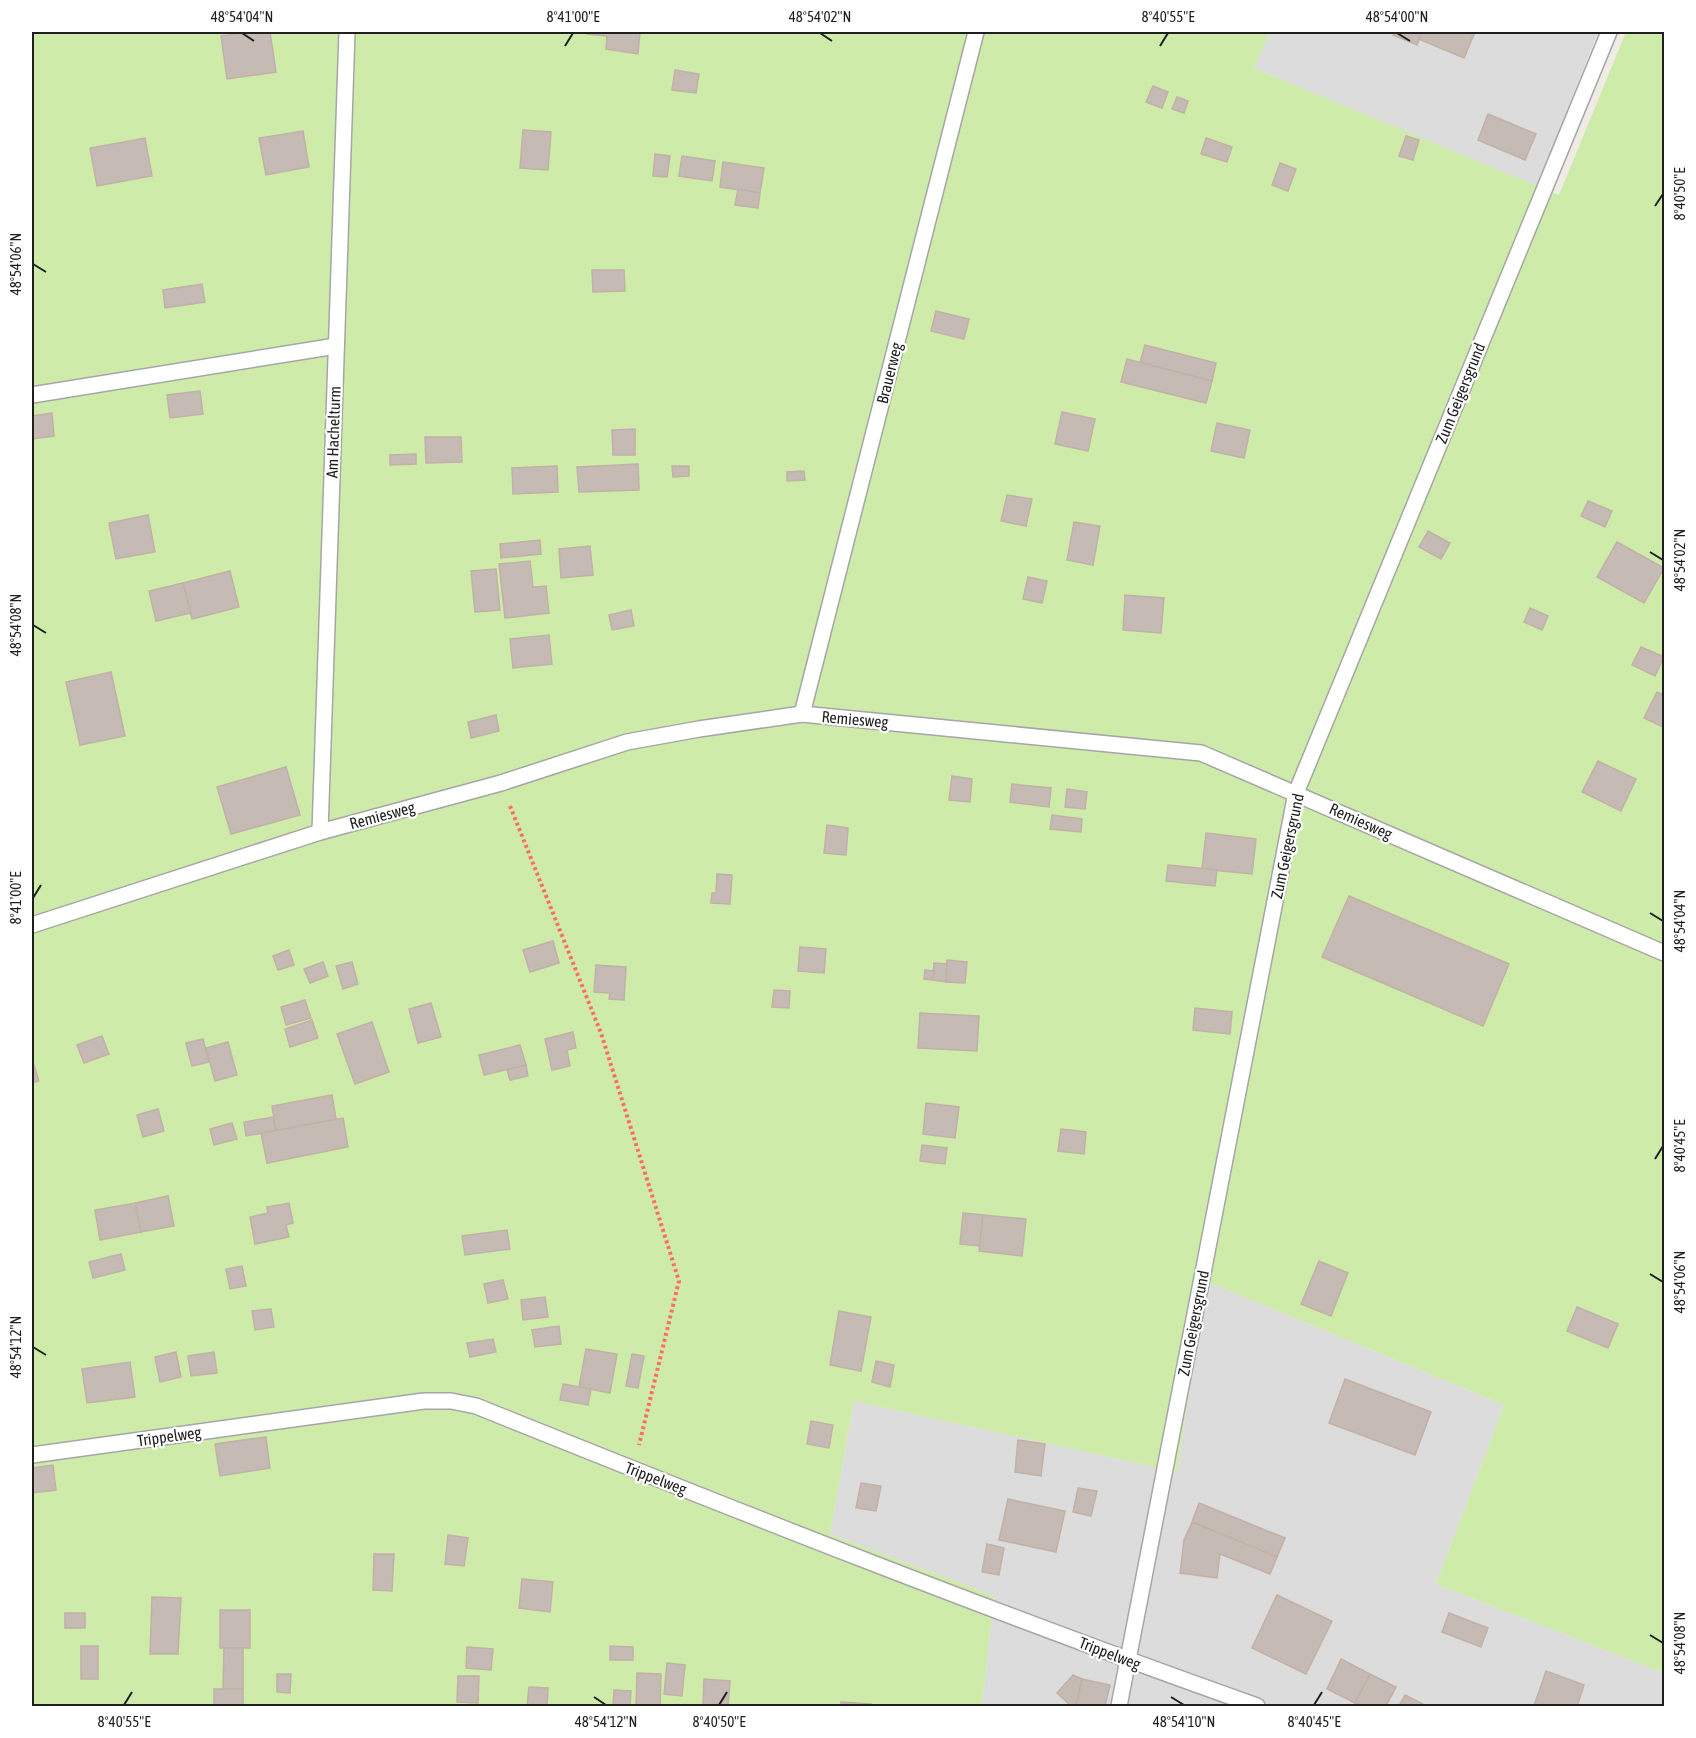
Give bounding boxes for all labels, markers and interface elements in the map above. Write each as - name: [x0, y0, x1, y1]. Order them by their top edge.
- text: 48°54'04"N: [211, 8, 273, 25]
- text: 8°41'00"E: [546, 8, 600, 25]
- text: 48°54'02"N: [789, 8, 851, 25]
- text: 8°40'55"E: [1141, 8, 1195, 25]
- text: 48°54'00"N: [1366, 8, 1428, 25]
- text: 8°40'50"E: [1671, 167, 1688, 221]
- text: 48°54'06"N: [7, 233, 24, 295]
- street label: Brauerweg: [873, 340, 906, 406]
- street label: Zum Geigersgrund: [1432, 340, 1489, 446]
- street label: Am Hachelturm: [322, 386, 344, 478]
- text: 48°54'02"N: [1671, 529, 1688, 591]
- text: 48°54'08"N: [7, 594, 24, 656]
- street label: Remiesweg: [821, 707, 889, 732]
- street label: Zum Geigersgrund: [1267, 792, 1308, 900]
- street label: Remiesweg: [347, 798, 417, 833]
- street label: Remiesweg: [1326, 799, 1395, 844]
- text: 8°41'00"E: [7, 871, 24, 925]
- text: 48°54'04"N: [1671, 890, 1688, 952]
- text: 8°40'45"E: [1671, 1119, 1688, 1173]
- text: 48°54'06"N: [1671, 1251, 1688, 1313]
- street label: Zum Geigersgrund: [1174, 1269, 1213, 1377]
- text: 48°54'12"N: [7, 1316, 24, 1378]
- street label: Trippelweg: [136, 1423, 202, 1450]
- street label: Trippelweg: [622, 1458, 689, 1499]
- text: 48°54'08"N: [1671, 1612, 1688, 1674]
- street label: Trippelweg: [1076, 1633, 1143, 1674]
- text: 8°40'55"E: [97, 1713, 151, 1730]
- text: 48°54'12"N: [575, 1713, 637, 1730]
- text: 8°40'50"E: [692, 1713, 746, 1730]
- text: 48°54'10"N: [1153, 1713, 1215, 1730]
- text: 8°40'45"E: [1287, 1713, 1341, 1730]

